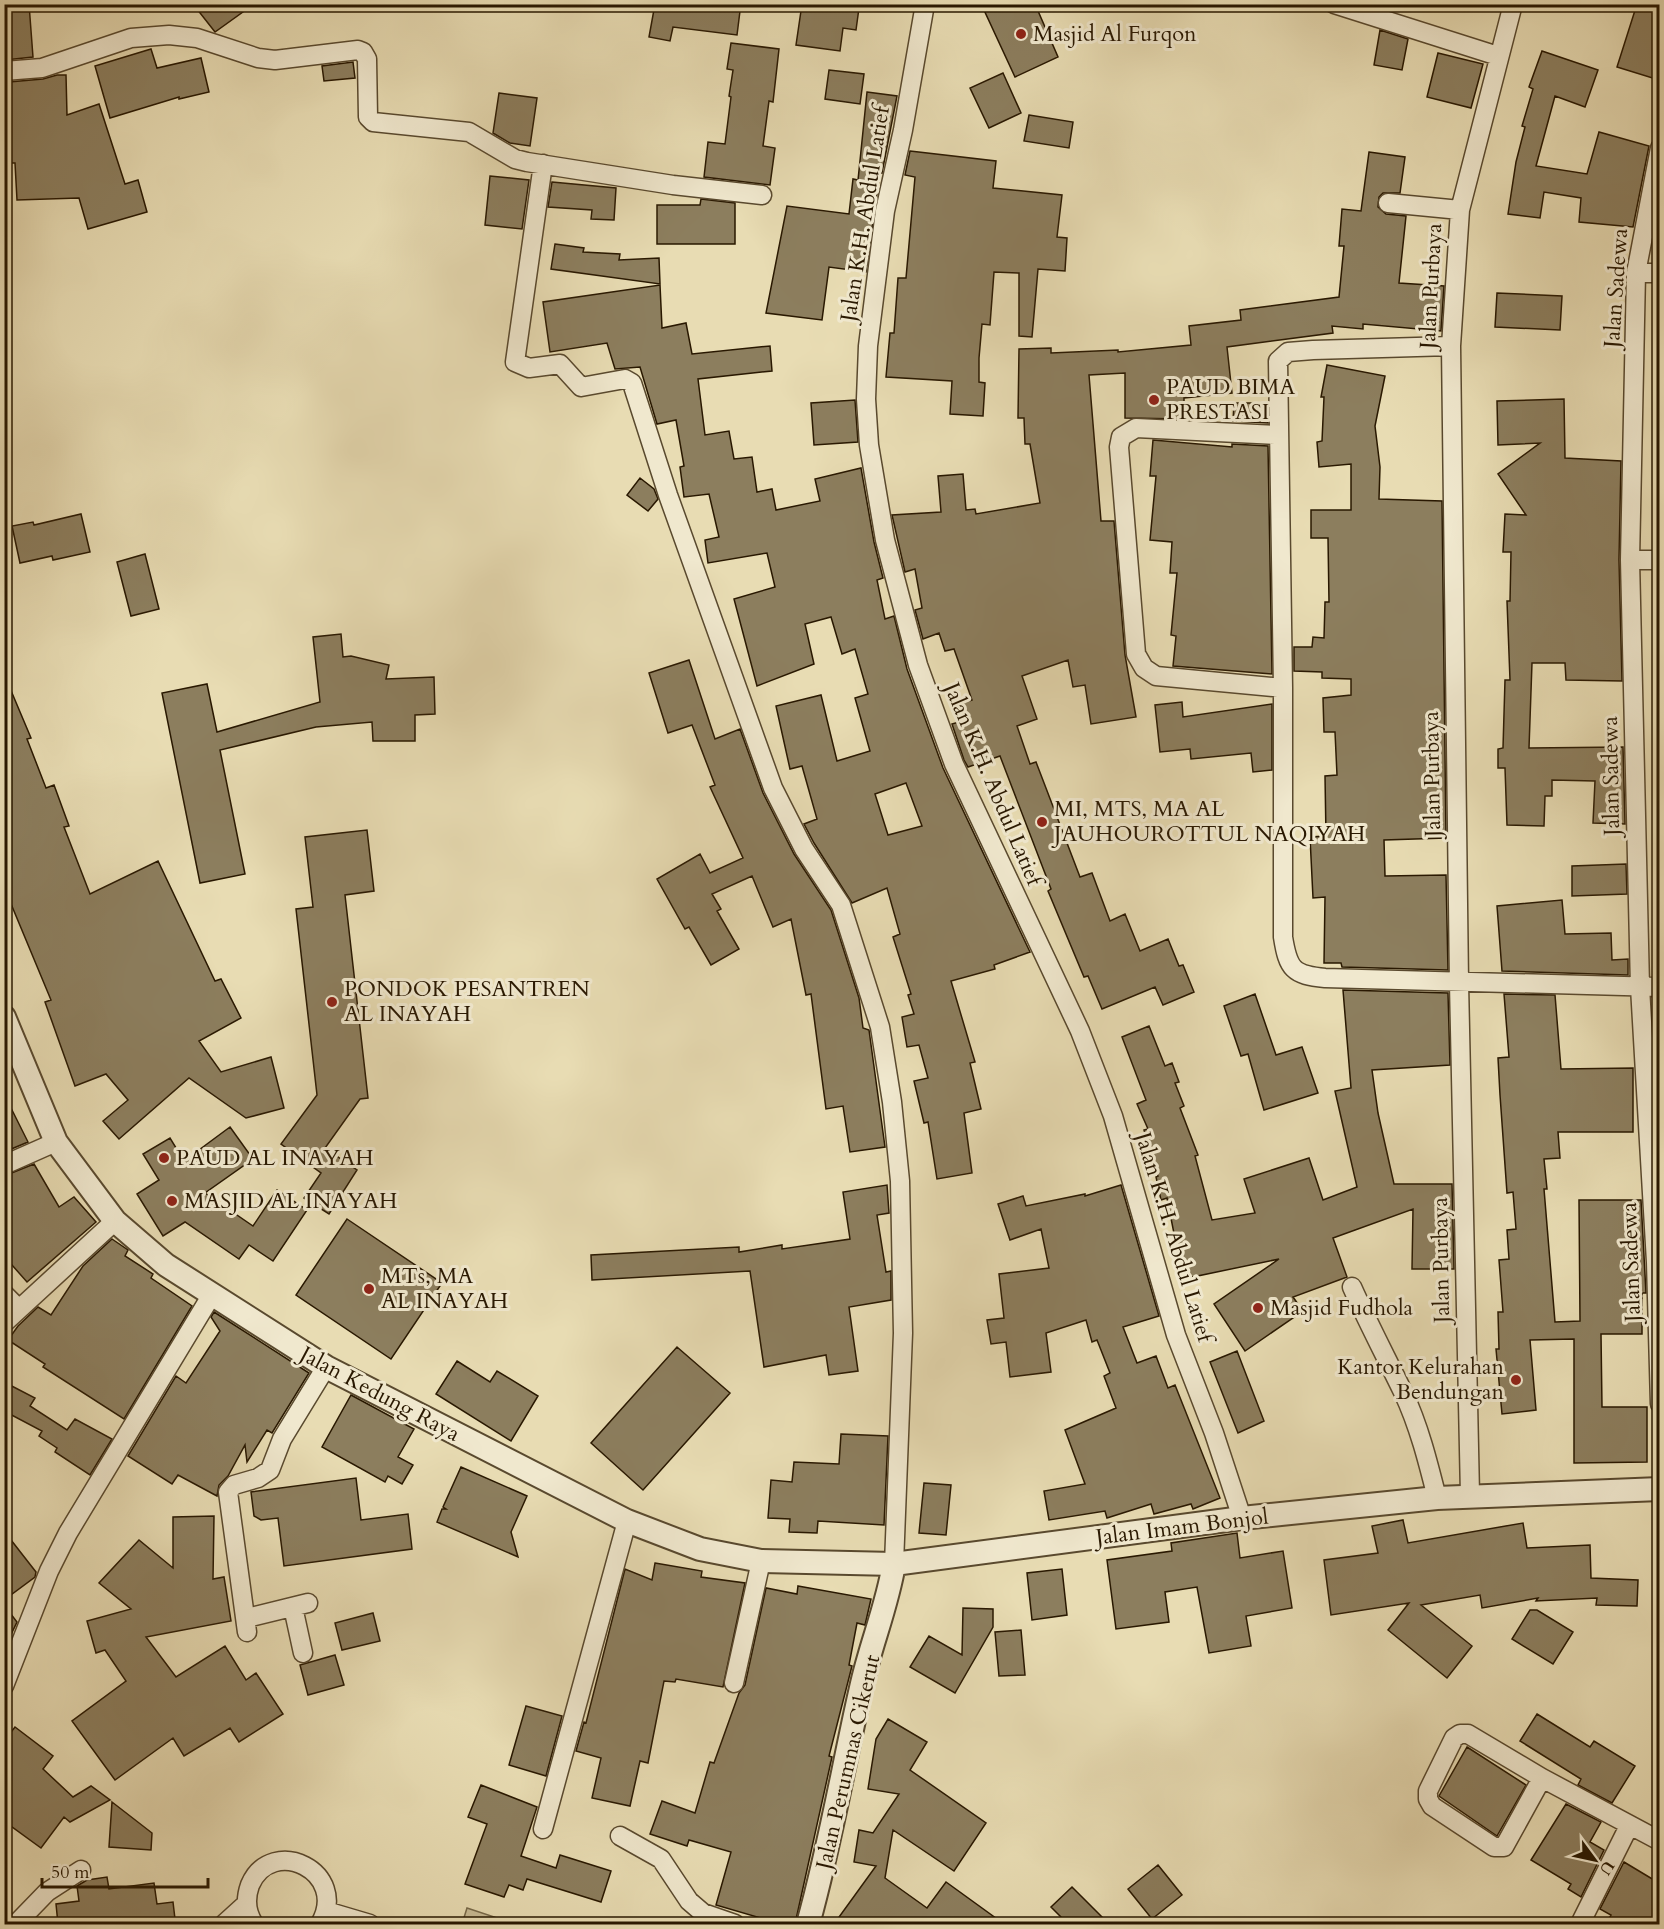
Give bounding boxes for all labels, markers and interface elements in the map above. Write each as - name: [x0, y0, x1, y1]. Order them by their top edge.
- place label: Masjid Al Furqon: [1033, 19, 1197, 49]
- marker: Masjid Al Furqon: [1014, 27, 1028, 41]
- street label: Jalan K.H. Abdul Latief: [833, 101, 897, 327]
- street label: Jalan Purbaya: [1413, 222, 1449, 353]
- street label: Jalan Sadewa: [1597, 227, 1635, 352]
- place label: PAUD BIMA PRESTASI: [1166, 372, 1296, 427]
- marker: PAUD BIMA PRESTASI: [1147, 393, 1161, 407]
- street label: Jalan K.H. Abdul Latief: [935, 675, 1051, 893]
- street label: Jalan Purbaya: [1416, 710, 1448, 840]
- street label: Jalan Sadewa: [1595, 715, 1627, 839]
- place label: MI, MTS, MA AL JAUHOUROTTUL NAQIYAH: [1051, 794, 1365, 849]
- marker: MI, MTS, MA AL JAUHOUROTTUL NAQIYAH: [1035, 815, 1049, 829]
- place label: PONDOK PESANTREN AL INAYAH: [344, 974, 590, 1029]
- marker: PONDOK PESANTREN AL INAYAH: [325, 995, 339, 1009]
- street label: Jalan K.H. Abdul Latief: [1127, 1126, 1221, 1349]
- place label: PAUD AL INAYAH: [176, 1143, 374, 1173]
- marker: PAUD AL INAYAH: [157, 1151, 171, 1165]
- place label: MASJID AL INAYAH: [184, 1186, 397, 1216]
- marker: MASJID AL INAYAH: [165, 1194, 179, 1208]
- street label: Jalan Purbaya: [1425, 1196, 1457, 1326]
- street label: Jalan Sadewa: [1614, 1201, 1648, 1325]
- place label: MTs, MA AL INAYAH: [381, 1261, 508, 1316]
- marker: MTs, MA AL INAYAH: [362, 1282, 376, 1296]
- place label: Masjid Fudhola: [1270, 1293, 1413, 1323]
- marker: Masjid Fudhola: [1251, 1301, 1265, 1315]
- street label: Jalan Kedung Raya: [292, 1338, 466, 1449]
- place label: Kantor Kelurahan Bendungan: [1337, 1352, 1504, 1407]
- marker: Kantor Kelurahan Bendungan: [1509, 1373, 1523, 1387]
- street label: Jalan Imam Bonjol: [1091, 1501, 1270, 1553]
- street label: Jalan Perumnas Cikerut: [808, 1652, 887, 1875]
- north arrow: [1565, 1830, 1625, 1890]
- scale bar: [42, 1851, 208, 1889]
- text: U: [1594, 1856, 1620, 1879]
- text: 50 m: [51, 1860, 90, 1885]

